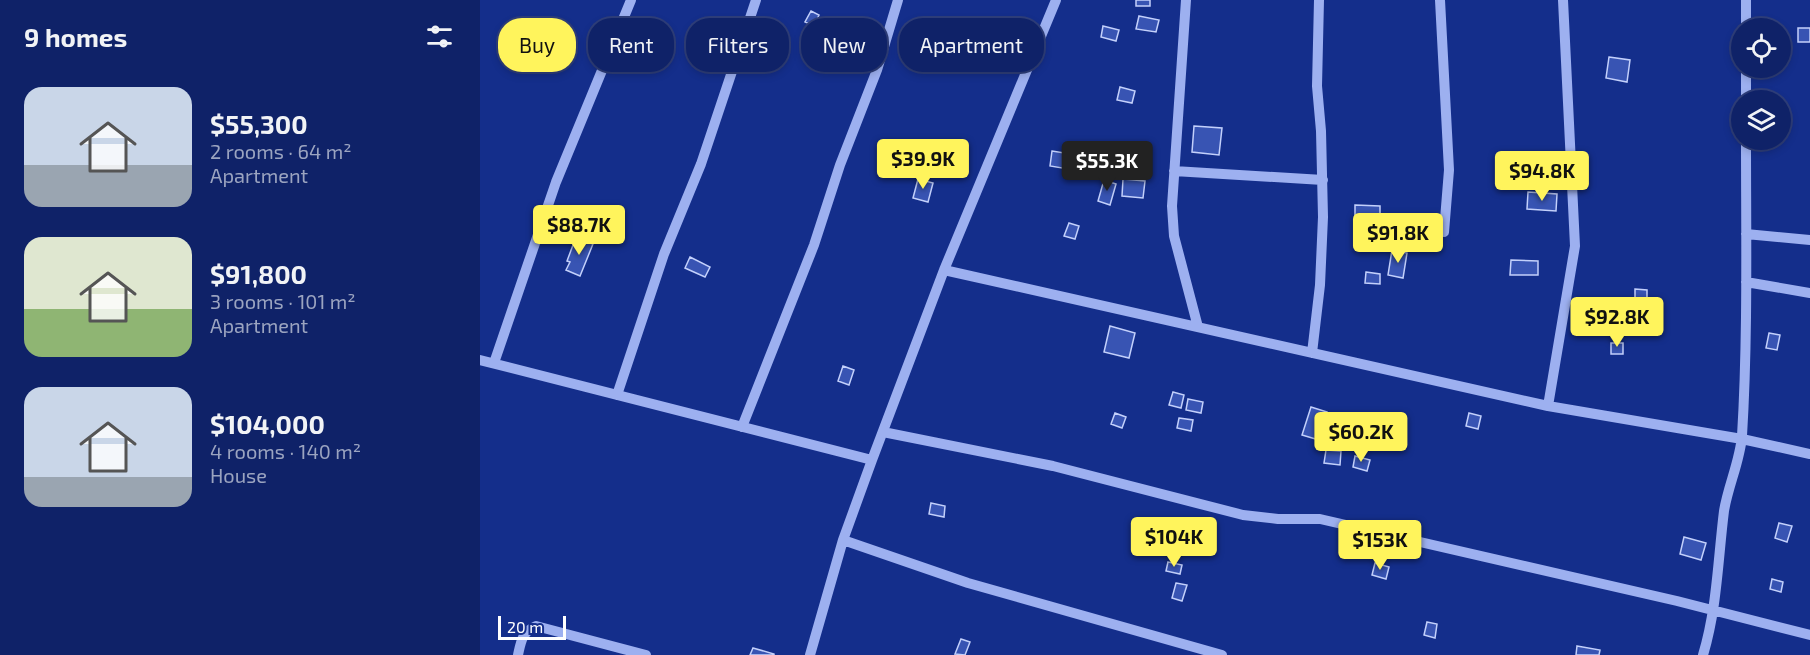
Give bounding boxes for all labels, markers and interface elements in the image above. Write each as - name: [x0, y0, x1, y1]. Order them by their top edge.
- chip: Buy: [498, 18, 576, 72]
- chip: Rent: [588, 18, 674, 72]
- chip: Filters: [686, 18, 789, 72]
- chip: New: [801, 18, 887, 72]
- chip: Apartment: [899, 18, 1044, 72]
- map controls: [1731, 18, 1791, 150]
- button: locate: [1731, 18, 1791, 78]
- icon: filters: [423, 20, 456, 53]
- text: 9 homes: [24, 21, 127, 52]
- button: layers: [1731, 90, 1791, 150]
- text: $55,300: [210, 108, 308, 139]
- icon: home: [72, 111, 144, 183]
- text: 2 rooms · 64 m²: [210, 139, 352, 163]
- pin: $39.9K: [874, 139, 972, 190]
- pin: $55.3K: [1058, 141, 1156, 192]
- text: $39.9K: [891, 146, 955, 170]
- text: $55.3K: [1076, 148, 1138, 172]
- pin: $94.8K: [1493, 151, 1591, 202]
- text: $94.8K: [1509, 158, 1575, 182]
- text: Apartment: [210, 163, 308, 187]
- pin: $88.7K: [530, 205, 628, 256]
- text: $88.7K: [547, 212, 611, 236]
- pin: $91.8K: [1349, 213, 1447, 264]
- text: $91.8K: [1367, 220, 1429, 244]
- text: $91,800: [210, 258, 307, 289]
- icon: home: [72, 261, 144, 333]
- text: 3 rooms · 101 m²: [210, 289, 356, 313]
- pin: $92.8K: [1568, 297, 1666, 348]
- text: $92.8K: [1584, 304, 1650, 328]
- text: Apartment: [210, 313, 308, 337]
- text: $104,000: [210, 408, 325, 439]
- icon: home: [72, 411, 144, 483]
- pin: $60.2K: [1312, 412, 1410, 463]
- text: $60.2K: [1328, 419, 1394, 443]
- text: 4 rooms · 140 m²: [210, 439, 361, 463]
- text: House: [210, 463, 267, 487]
- pin: $104K: [1132, 517, 1216, 568]
- pin: $153K: [1338, 520, 1422, 571]
- text: $104K: [1145, 524, 1203, 548]
- text: $153K: [1352, 527, 1408, 551]
- scale bar: [498, 613, 566, 640]
- text: 20 m: [507, 617, 543, 636]

